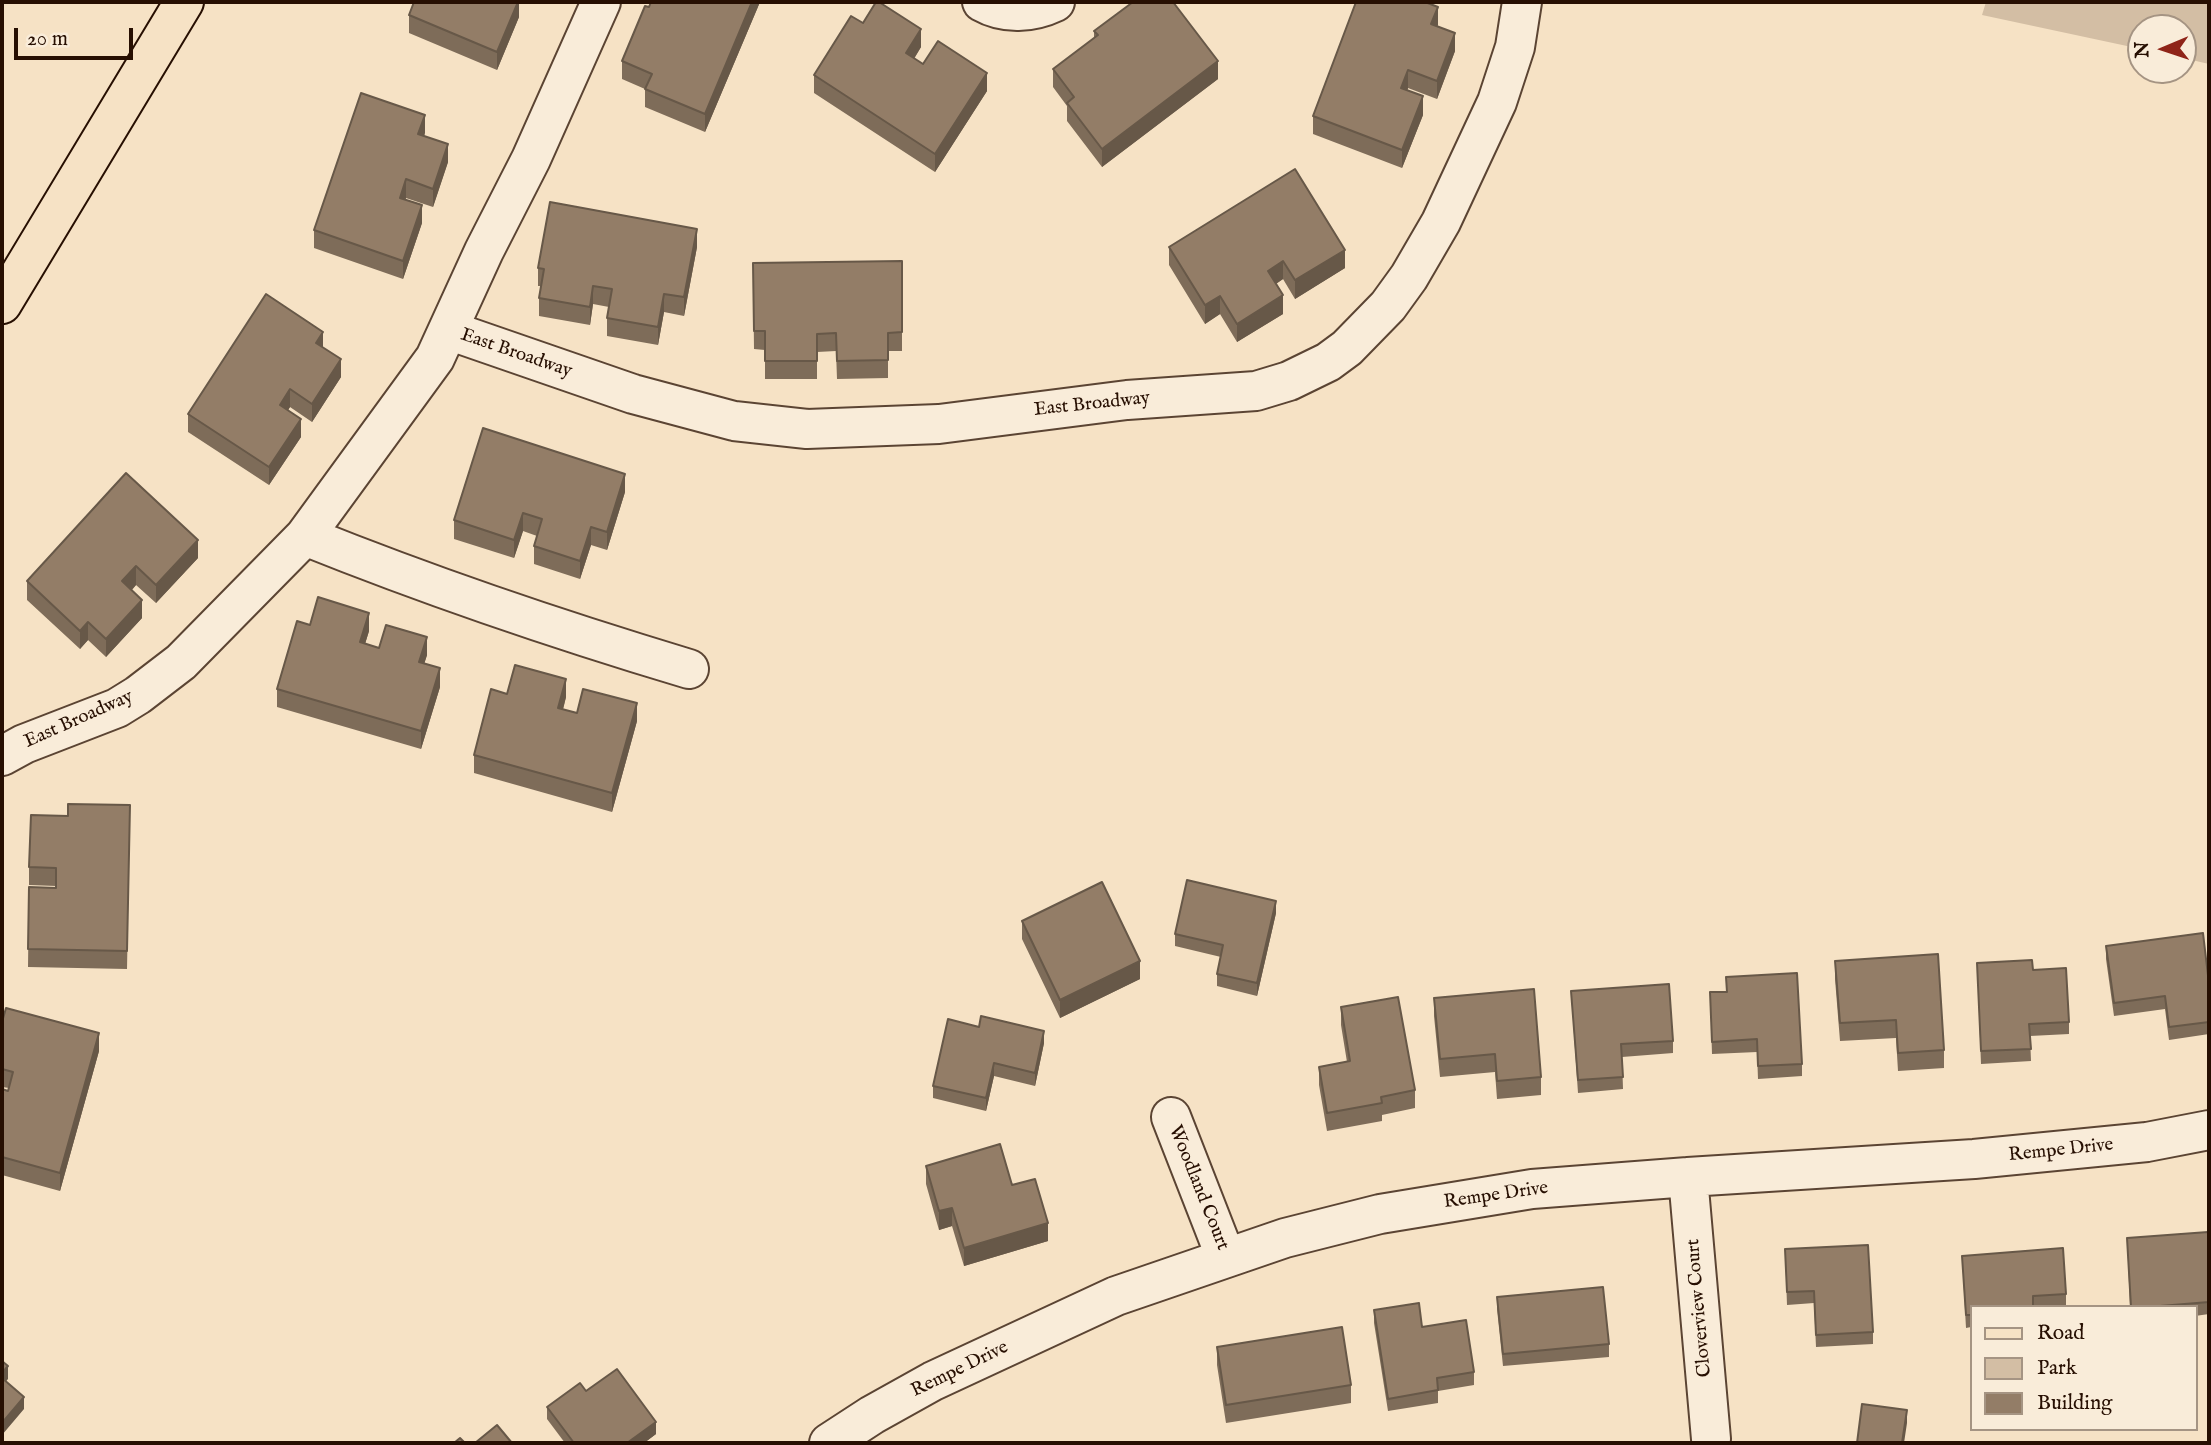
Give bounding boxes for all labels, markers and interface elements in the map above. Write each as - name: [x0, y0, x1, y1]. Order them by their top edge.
- scale bar: [18, 14, 136, 58]
- north arrow: [2127, 14, 2197, 84]
- text: 20 m: [27, 26, 68, 53]
- text: N: [2131, 41, 2155, 58]
- street label: East Broadway: [457, 324, 575, 384]
- street label: East Broadway: [1033, 388, 1151, 422]
- street label: East Broadway: [21, 686, 137, 754]
- street label: Woodland Court: [1163, 1122, 1233, 1254]
- street label: Rempe Drive: [2008, 1134, 2114, 1168]
- street label: Rempe Drive: [1442, 1177, 1550, 1215]
- street label: Cloverview Court: [1683, 1238, 1717, 1378]
- legend: [1969, 1305, 2197, 1431]
- text: Road: [2037, 1320, 2084, 1347]
- street label: Rempe Drive: [908, 1337, 1012, 1403]
- text: Park: [2037, 1355, 2077, 1382]
- text: Building: [2037, 1390, 2112, 1417]

